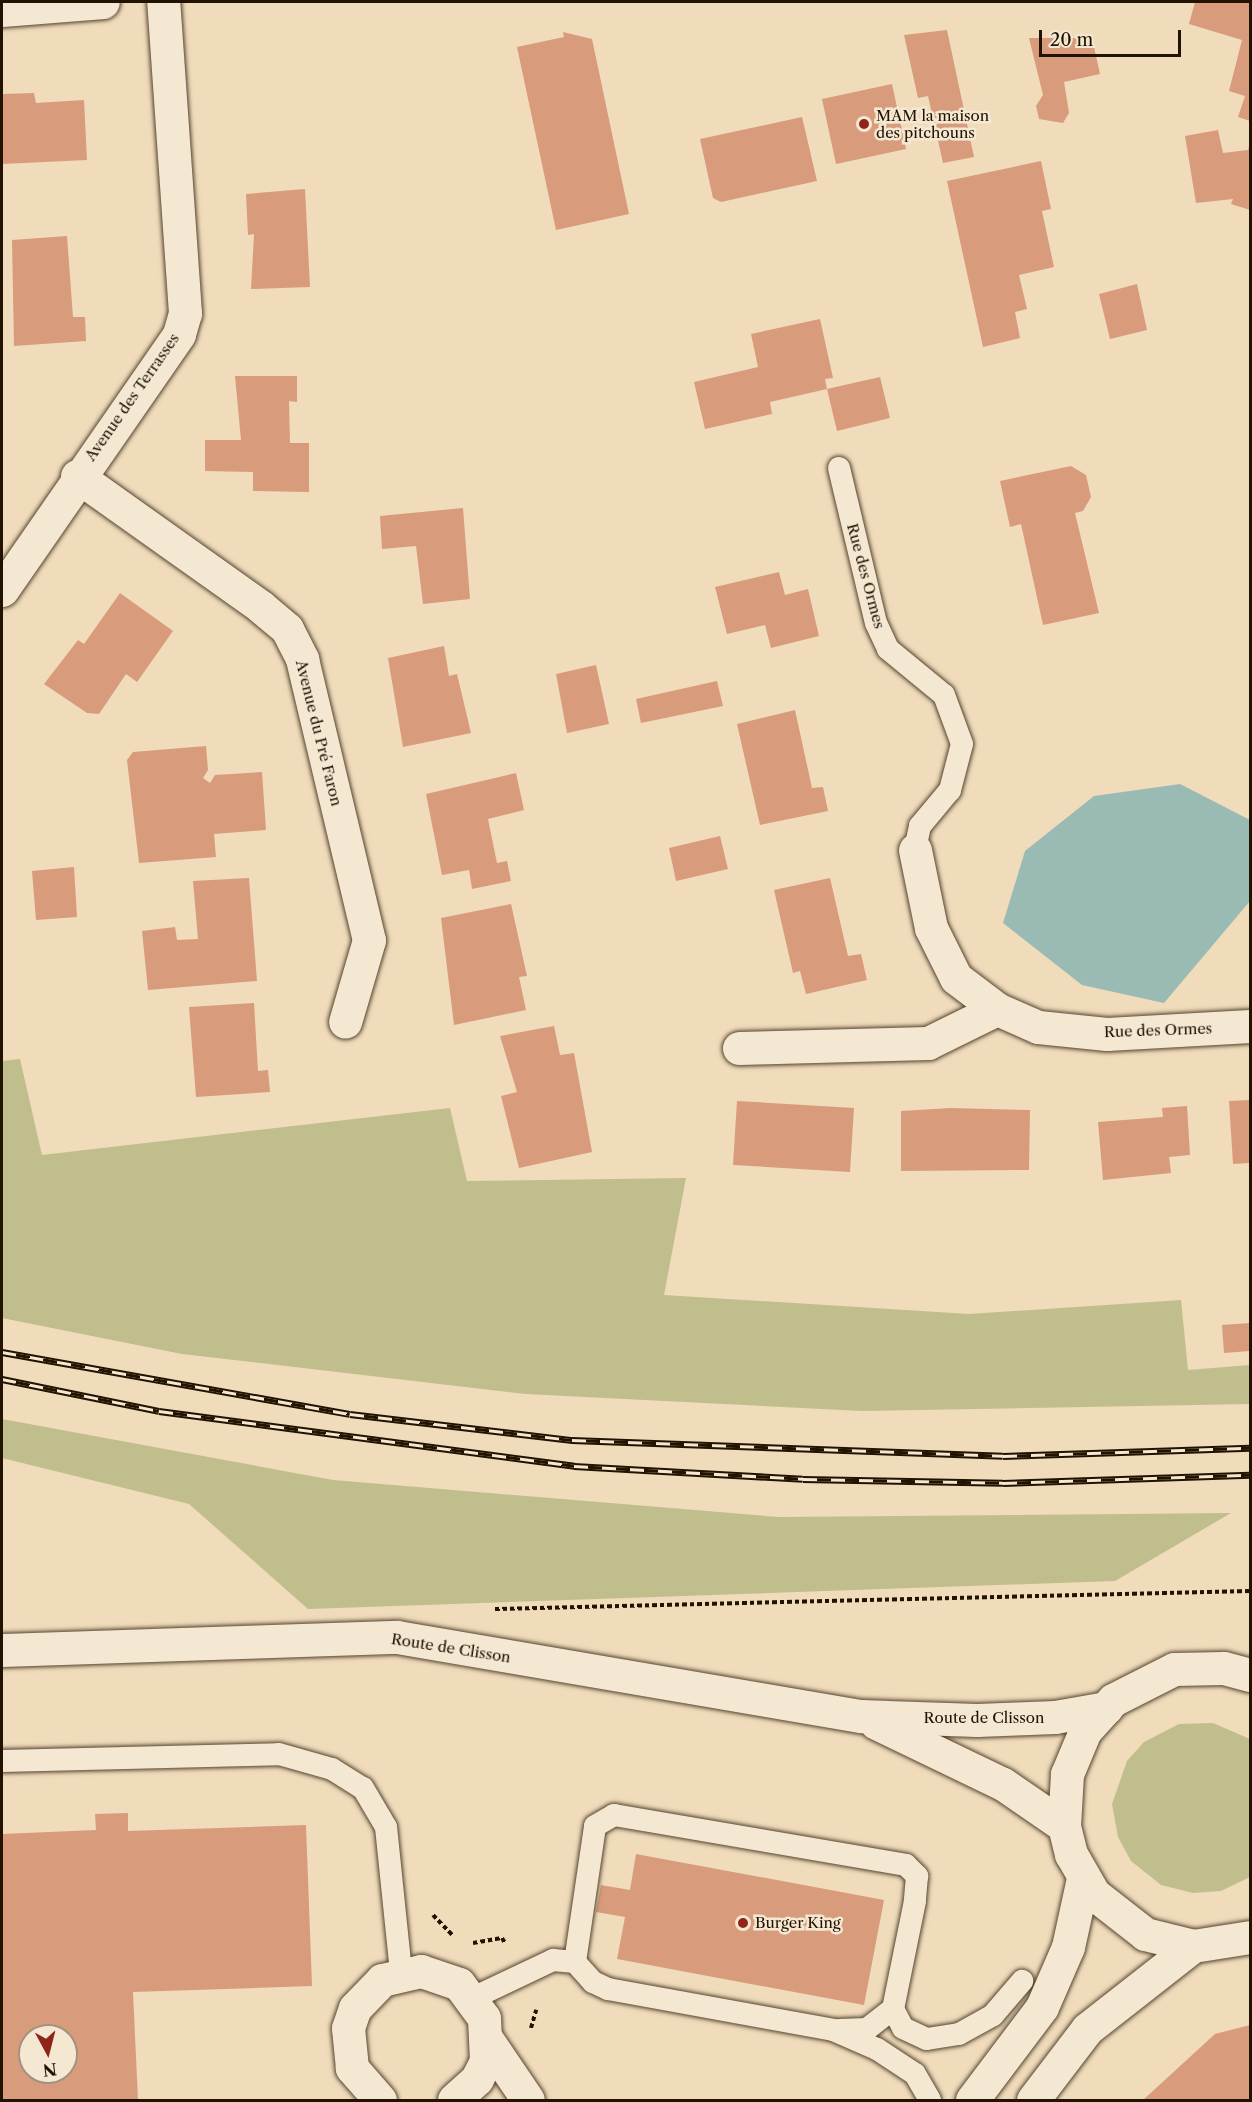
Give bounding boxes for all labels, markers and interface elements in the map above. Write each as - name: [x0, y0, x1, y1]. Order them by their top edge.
- scale bar: [1042, 18, 1184, 56]
- text: 20 m: [1050, 29, 1093, 51]
- place label: MAM la maison des pitchouns: [876, 106, 989, 141]
- marker: MAM la maison des pitchouns: [857, 117, 871, 131]
- street label: Avenue des Terrasses: [81, 330, 183, 464]
- street label: Rue des Ormes: [843, 521, 889, 631]
- street label: Avenue du Pré Faron: [292, 658, 346, 808]
- street label: Rue des Ormes: [1104, 1019, 1212, 1041]
- street label: Route de Clisson: [390, 1630, 512, 1666]
- street label: Route de Clisson: [924, 1709, 1044, 1727]
- place label: Burger King: [755, 1914, 841, 1932]
- marker: Burger King: [736, 1916, 750, 1930]
- north arrow: [18, 2024, 78, 2084]
- text: N: [42, 2059, 58, 2081]

